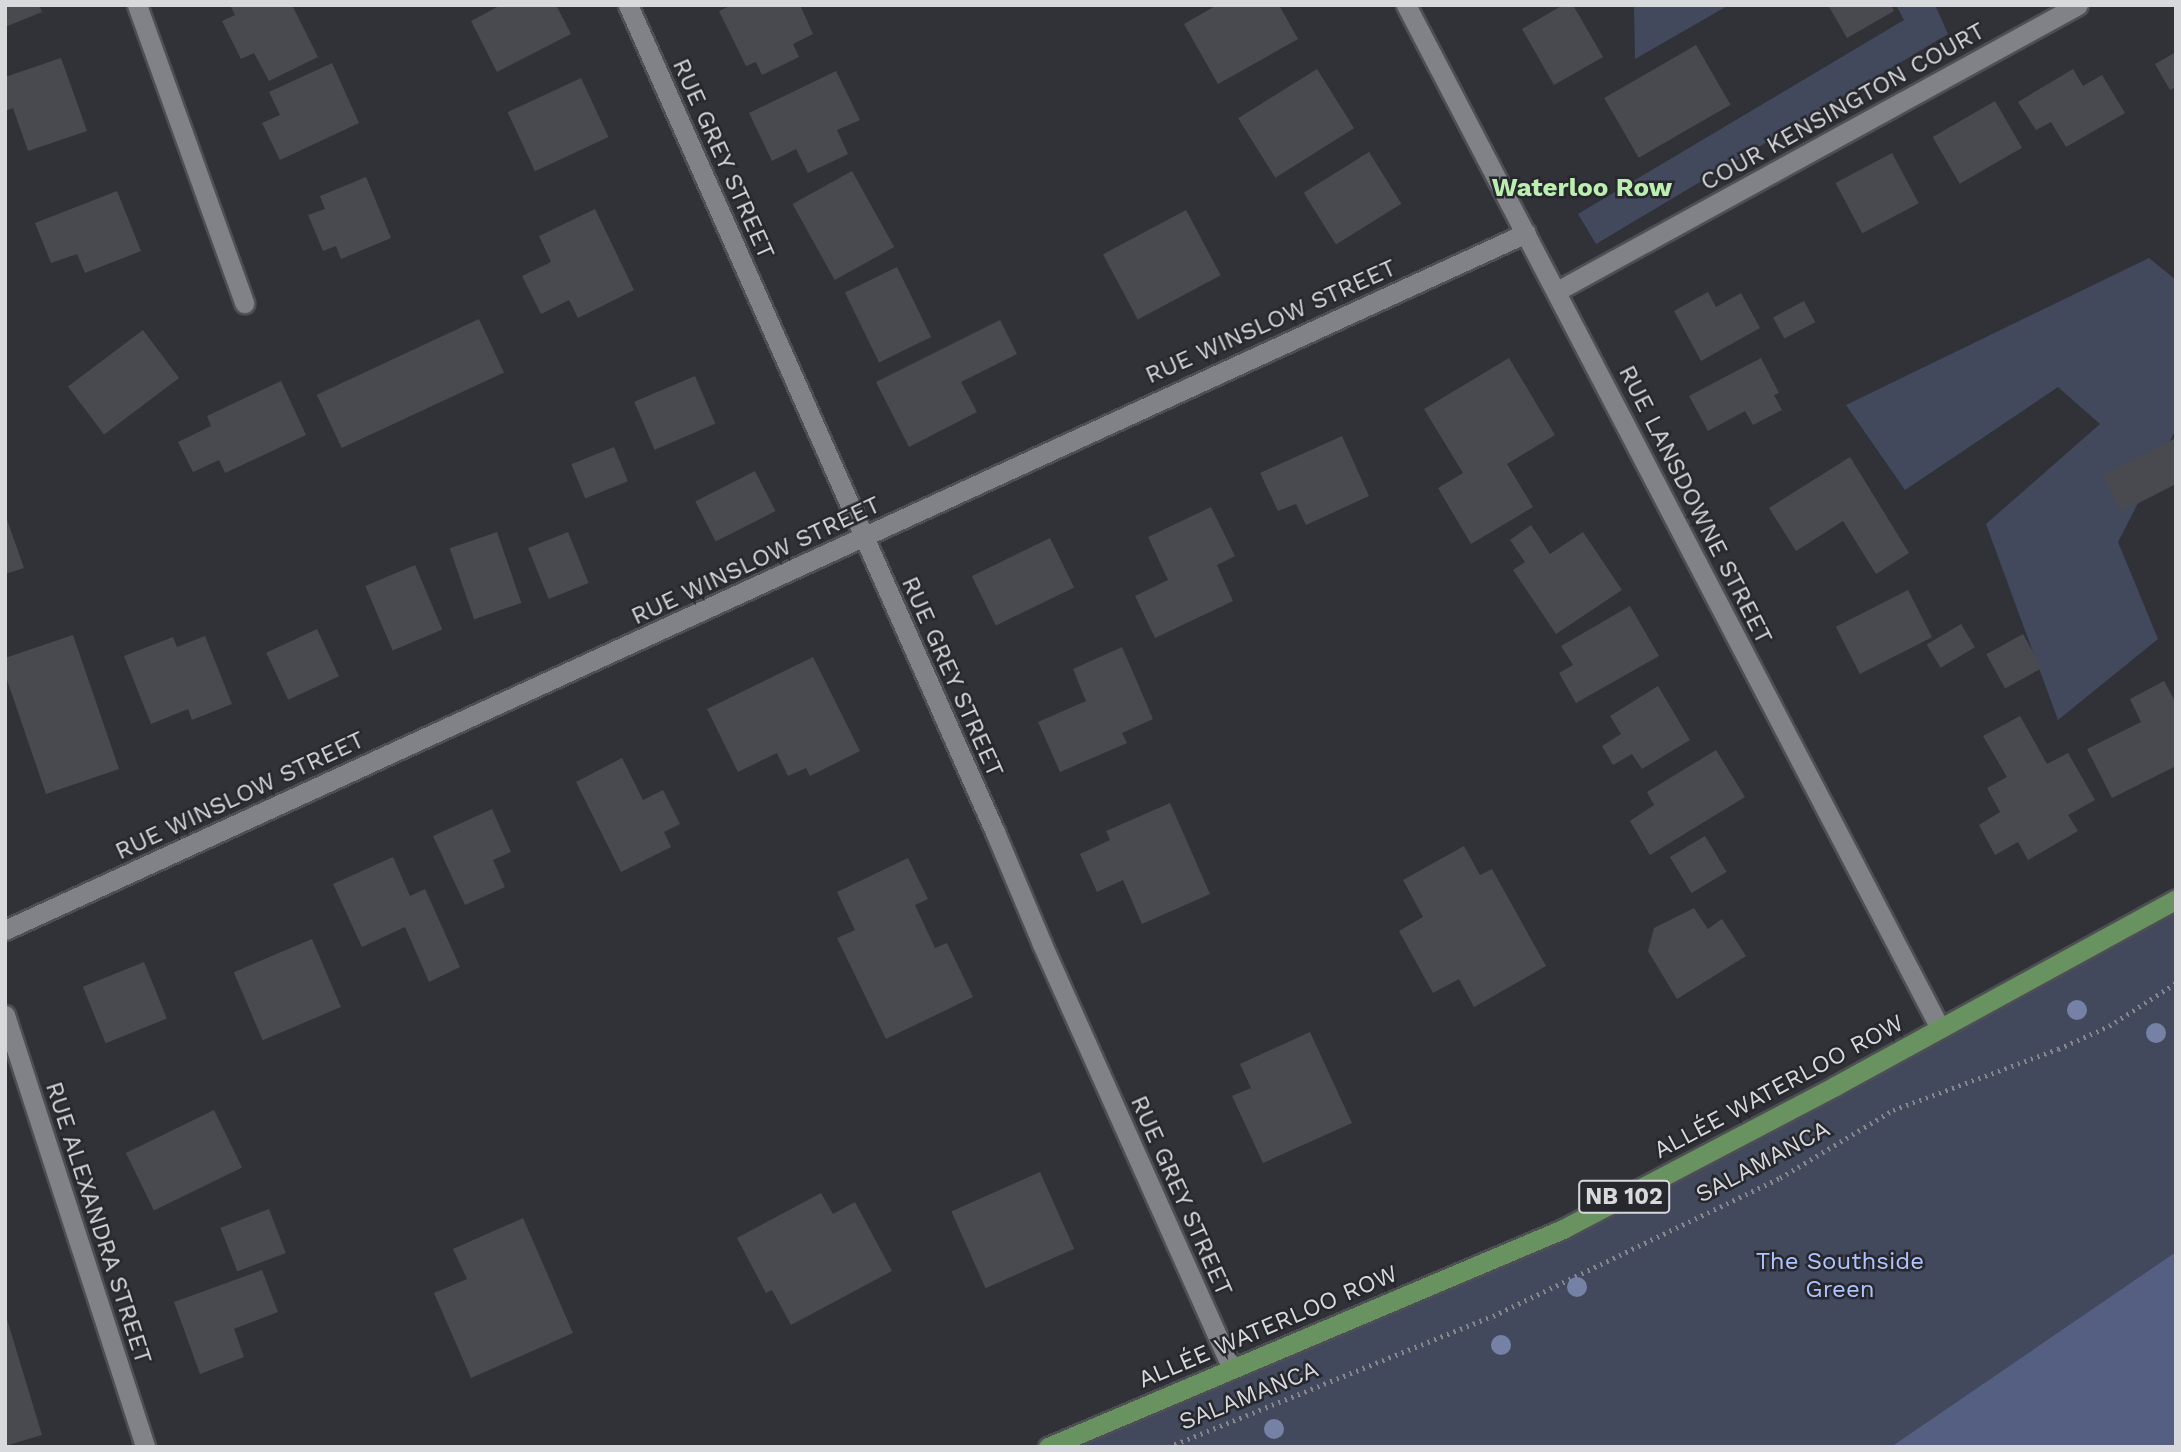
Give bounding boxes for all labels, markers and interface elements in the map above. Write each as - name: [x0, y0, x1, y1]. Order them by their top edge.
- street label: COUR KENSINGTON COURT: [1696, 17, 1990, 197]
- street label: RUE GREY STREET: [666, 54, 780, 264]
- district label: Waterloo Row: [1492, 172, 1672, 204]
- street label: RUE WINSLOW STREET: [1141, 253, 1401, 391]
- street label: RUE LANSDOWNE STREET: [1612, 361, 1778, 649]
- street label: RUE WINSLOW STREET: [626, 490, 886, 632]
- street label: RUE GREY STREET: [895, 572, 1009, 782]
- street label: RUE WINSLOW STREET: [110, 725, 370, 867]
- street label: ALLÉE WATERLOO ROW: [1649, 1009, 1909, 1165]
- street label: RUE ALEXANDRA STREET: [38, 1077, 158, 1369]
- street label: RUE GREY STREET: [1124, 1091, 1238, 1301]
- street label: SALAMANCA: [1691, 1115, 1835, 1209]
- road number: NB 102: [1577, 1178, 1671, 1216]
- park label: The Southside Green: [1756, 1248, 1924, 1304]
- street label: ALLÉE WATERLOO ROW: [1134, 1259, 1402, 1395]
- street label: SALAMANCA: [1175, 1355, 1323, 1437]

